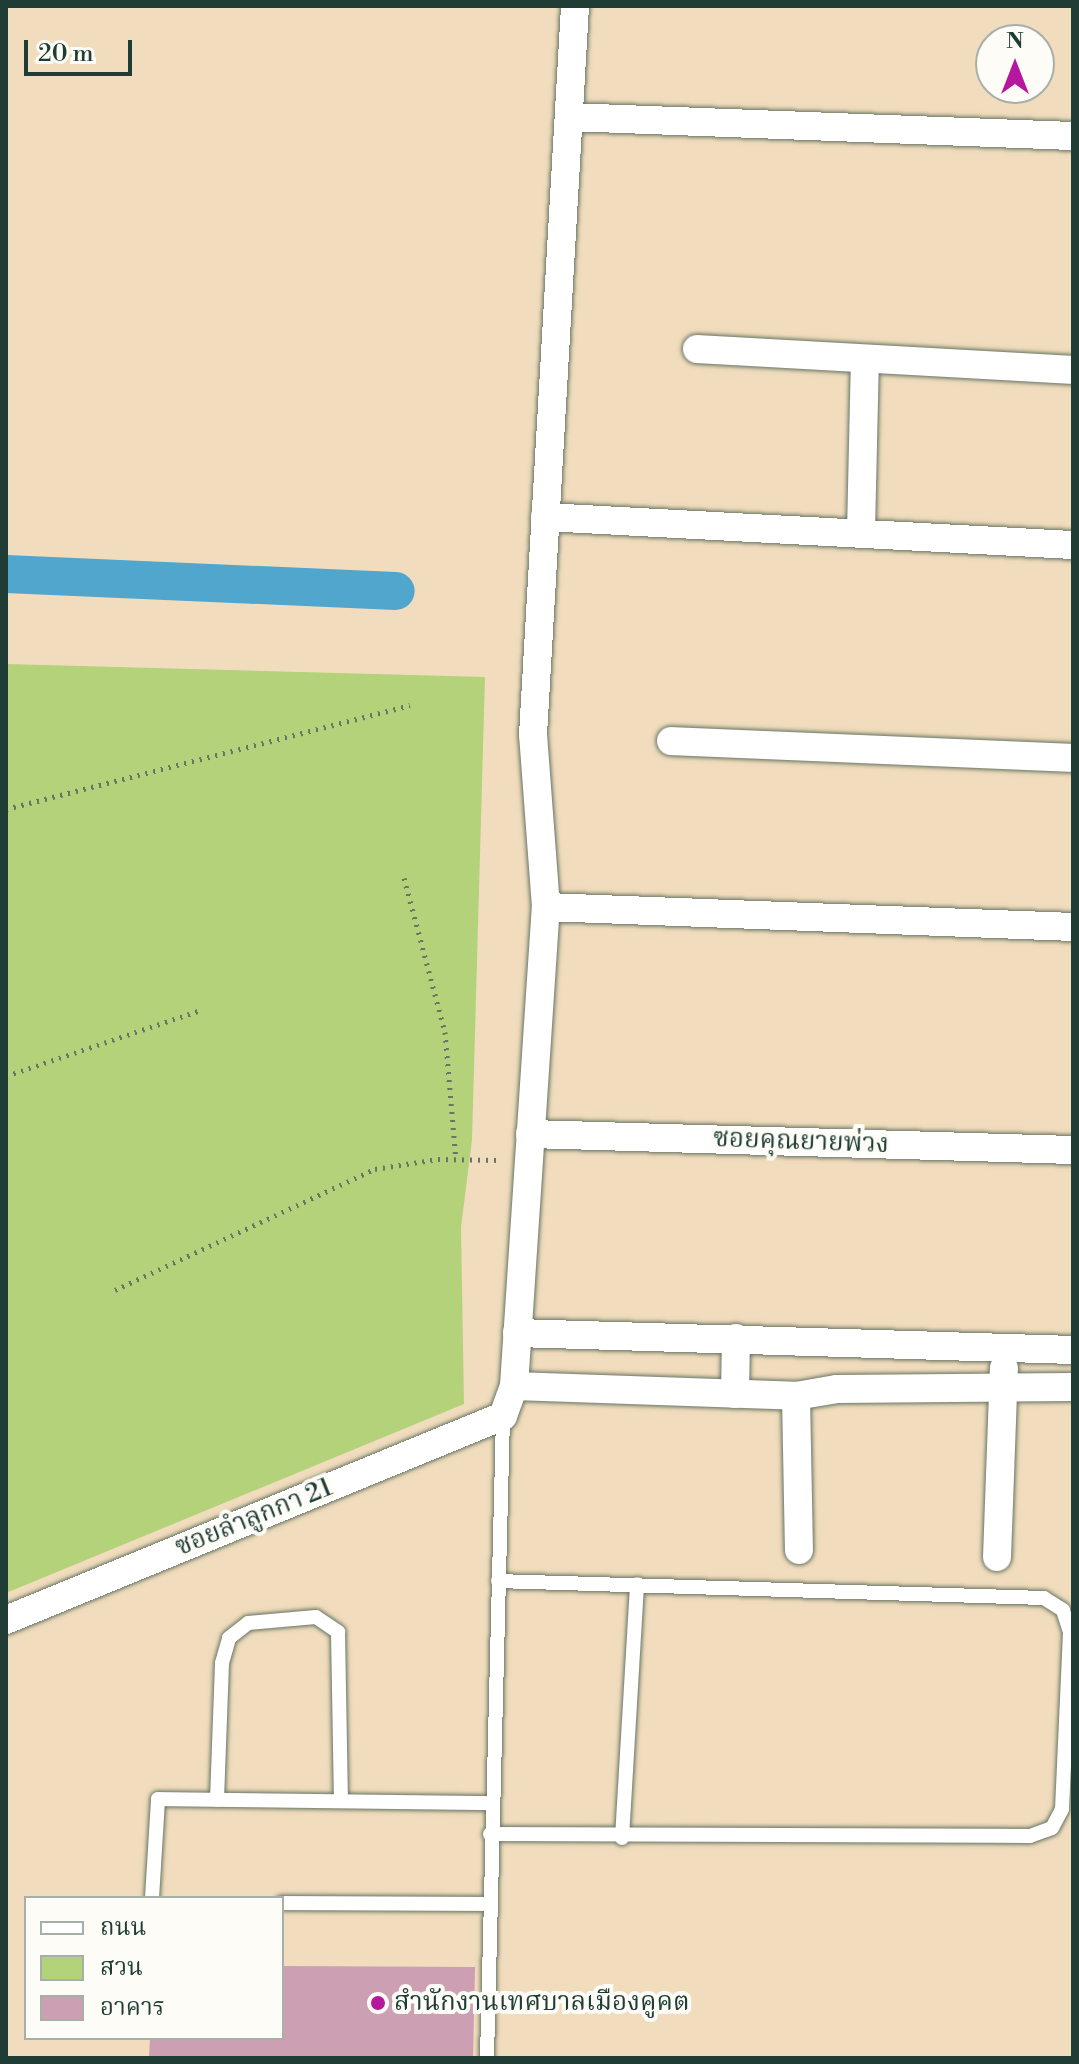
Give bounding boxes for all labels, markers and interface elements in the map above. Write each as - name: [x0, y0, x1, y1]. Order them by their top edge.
- scale bar: [28, 24, 136, 74]
- north arrow: [975, 24, 1055, 104]
- text: N: [1006, 28, 1024, 55]
- text: 20 m: [38, 39, 94, 69]
- street label: ซอยคุณยายพ่วง: [713, 1123, 889, 1161]
- street label: ซอยลำลูกกา 21: [171, 1472, 337, 1564]
- legend: [24, 1896, 284, 2040]
- text: ถนน: [100, 1913, 146, 1943]
- text: สวน: [100, 1953, 143, 1983]
- place label: สำนักงานเทศบาลเมืองคูคต: [394, 1987, 690, 2019]
- text: อาคาร: [100, 1993, 165, 2023]
- marker: สำนักงานเทศบาลเมืองคูคต: [369, 1994, 387, 2012]

